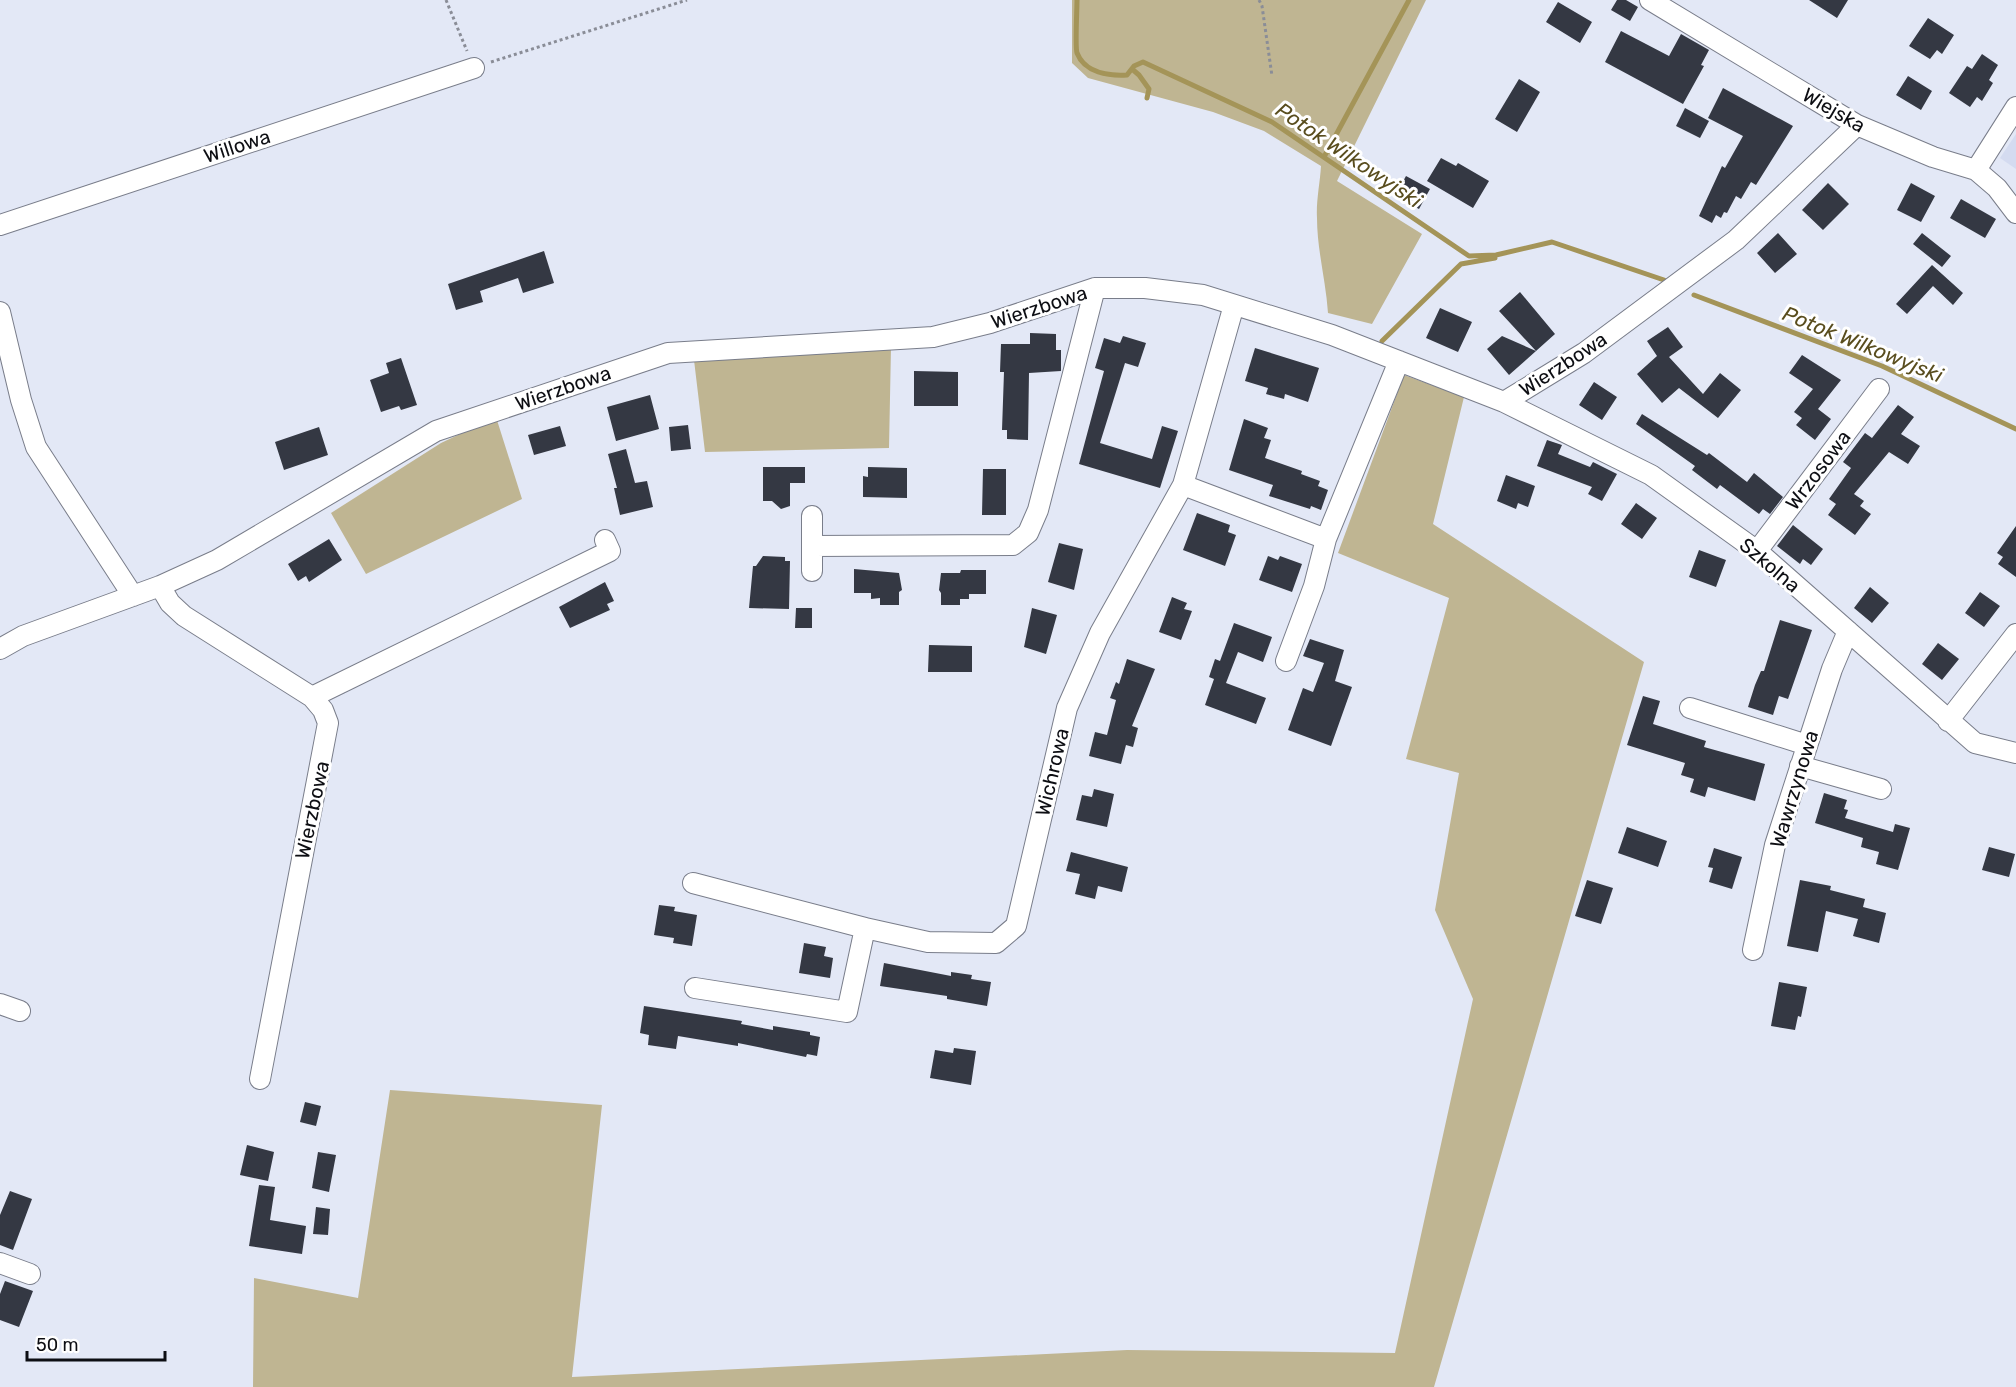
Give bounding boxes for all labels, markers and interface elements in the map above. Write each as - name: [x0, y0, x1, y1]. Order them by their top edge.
- street label: Wiejska: [1798, 82, 1870, 138]
- water label: Potok Wilkowyjski: [1271, 97, 1427, 214]
- street label: Willowa: [201, 124, 273, 168]
- street label: Wierzbowa: [988, 280, 1090, 334]
- water label: Potok Wilkowyjski: [1779, 300, 1948, 388]
- street label: Wierzbowa: [1515, 327, 1611, 401]
- street label: Wierzbowa: [512, 360, 614, 416]
- street label: Wrzosowa: [1780, 426, 1856, 514]
- street label: Szkolna: [1735, 533, 1805, 597]
- street label: Wichrowa: [1030, 726, 1074, 818]
- street label: Wawrzynowa: [1765, 727, 1823, 851]
- street label: Wierzbowa: [290, 759, 334, 861]
- scale bar: [27, 1324, 165, 1362]
- text: 50 m: [36, 1334, 79, 1356]

